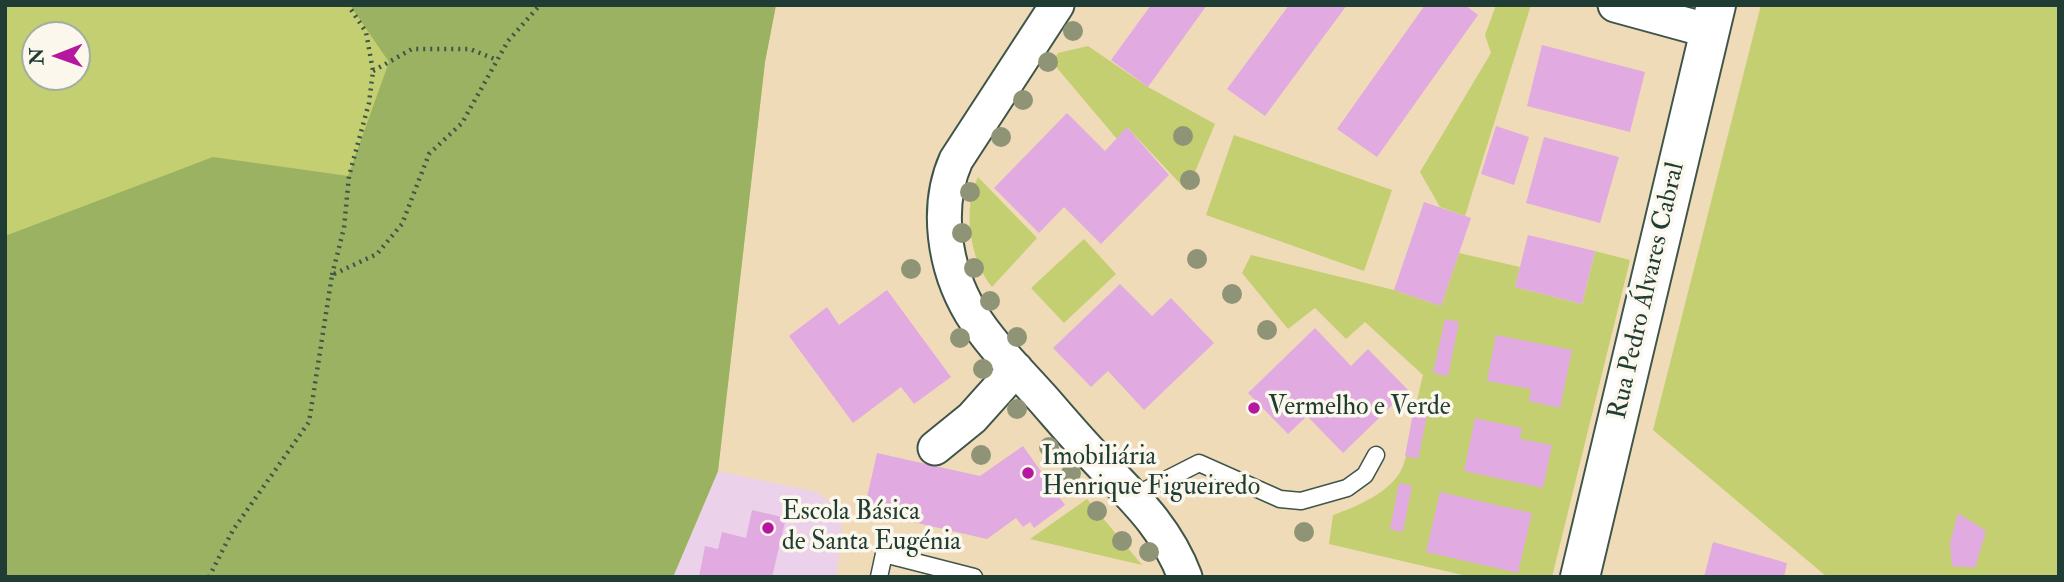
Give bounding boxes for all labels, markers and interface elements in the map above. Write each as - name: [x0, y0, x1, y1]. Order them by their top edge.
- north arrow: [21, 21, 91, 91]
- text: N: [25, 48, 49, 65]
- street label: Rua Pedro Álvares Cabral: [1603, 159, 1693, 423]
- place label: Vermelho e Verde: [1268, 392, 1451, 424]
- marker: Vermelho e Verde: [1246, 400, 1262, 416]
- place label: Imobiliária Henrique Figueiredo: [1042, 442, 1260, 504]
- marker: Imobiliária Henrique Figueiredo: [1020, 465, 1036, 481]
- place label: Escola Básica de Santa Eugénia: [782, 497, 961, 558]
- marker: Escola Básica de Santa Eugénia: [760, 520, 776, 536]

